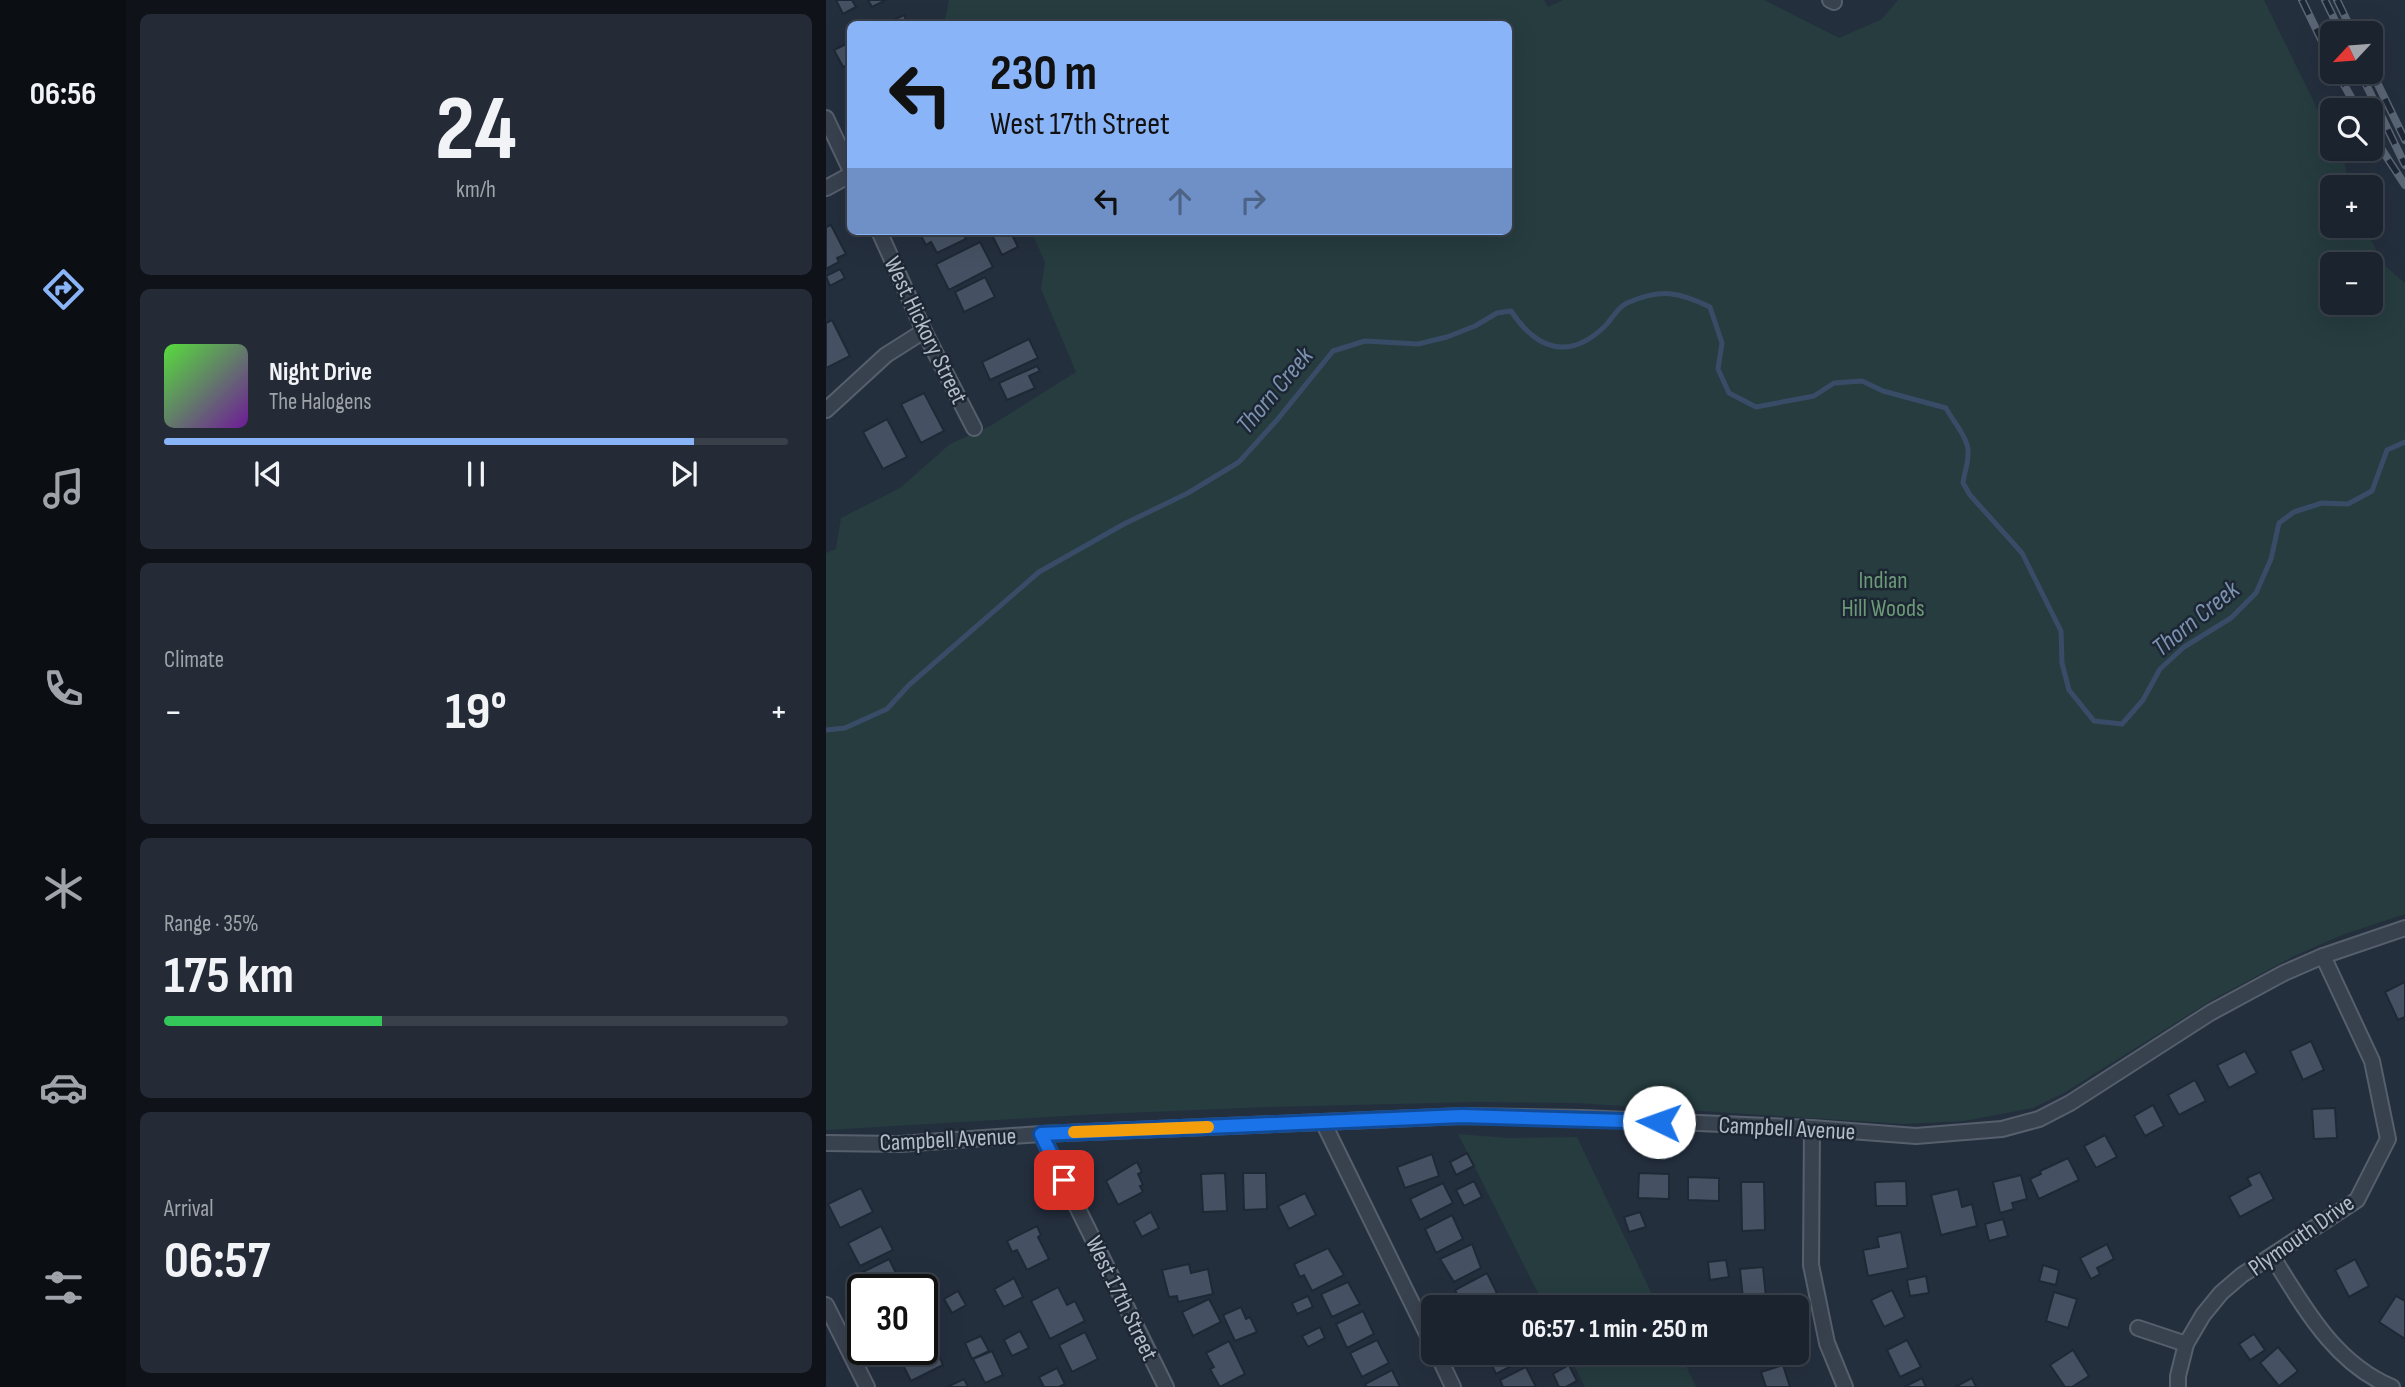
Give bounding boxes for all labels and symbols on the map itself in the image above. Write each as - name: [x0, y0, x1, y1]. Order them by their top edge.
- north arrow: [2320, 21, 2384, 84]
- street label: West Hickory Street: [877, 252, 974, 409]
- water label: Thorn Creek: [1230, 341, 1321, 440]
- park label: Indian Hill Woods: [1841, 566, 1925, 623]
- water label: Thorn Creek: [2146, 574, 2247, 664]
- position arrow: [1622, 1085, 1696, 1159]
- street label: Campbell Avenue: [1718, 1110, 1856, 1147]
- street label: Campbell Avenue: [879, 1121, 1017, 1158]
- pin: [1034, 1150, 1094, 1210]
- street label: Plymouth Drive: [2243, 1188, 2360, 1282]
- street label: West 17th Street: [1079, 1231, 1164, 1365]
- speed limit sign: 30: [847, 1274, 938, 1365]

